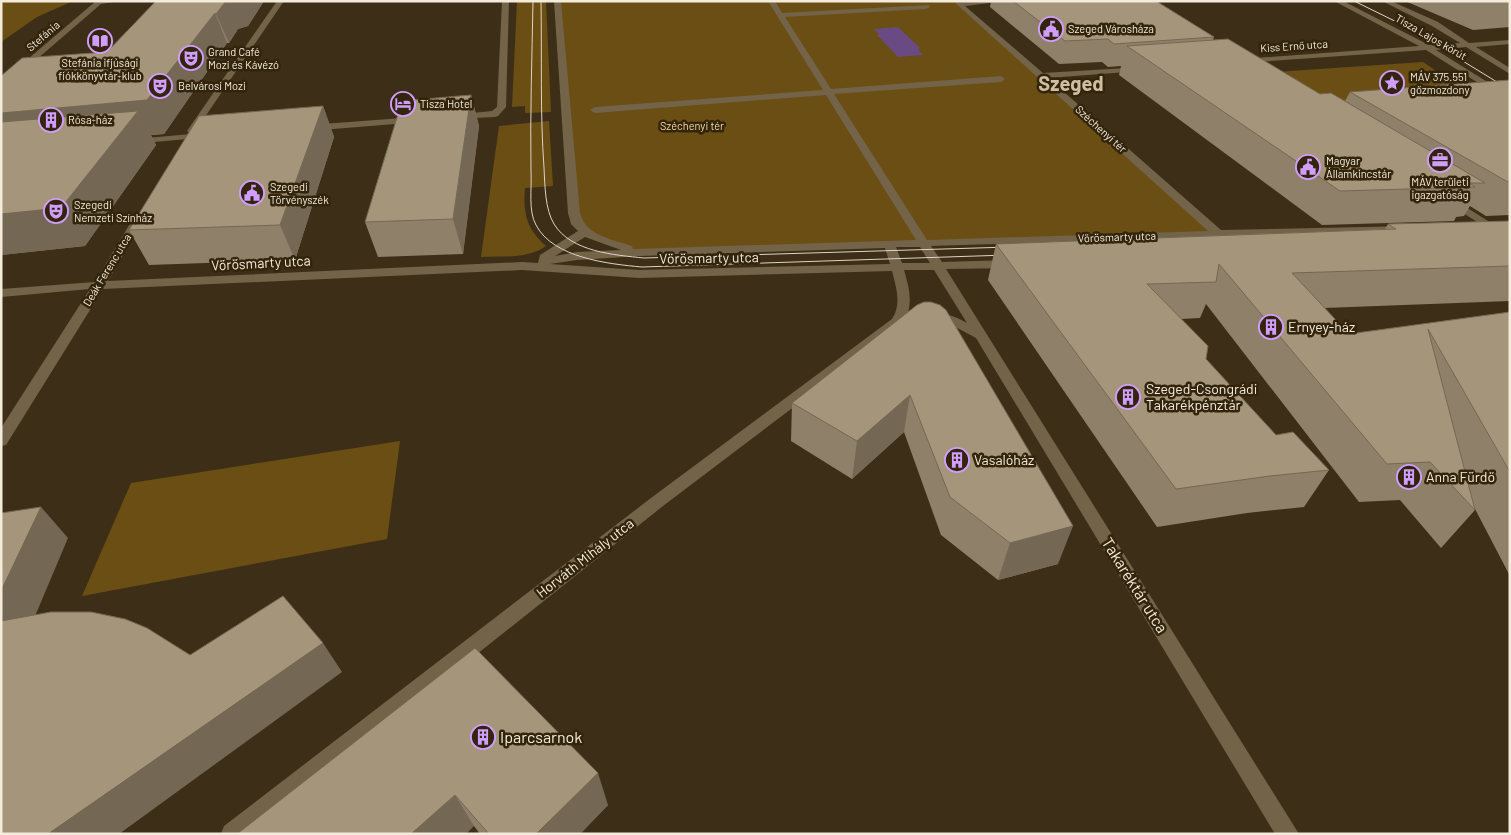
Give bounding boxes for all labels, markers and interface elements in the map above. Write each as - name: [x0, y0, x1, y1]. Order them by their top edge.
- street label: Tisza Lajos körút: [1393, 11, 1469, 62]
- public building icon: Szeged Városháza: [1038, 16, 1064, 42]
- street label: Stefánia: [23, 18, 62, 54]
- place label: Szeged Városháza: [1068, 22, 1154, 35]
- library icon: Stefánia ifjúsági fiókkönyvtár-klub: [87, 28, 113, 54]
- street label: Kiss Ernő utca: [1260, 37, 1328, 54]
- theatre icon: Grand Café Mozi és Kávézó: [178, 45, 204, 71]
- place label: Grand Café Mozi és Kávézó: [208, 45, 279, 71]
- place label: Stefánia ifjúsági fiókkönyvtár-klub: [58, 56, 142, 82]
- place icon: MÁV 375.551 gőzmozdony: [1379, 70, 1405, 96]
- place label: MÁV 375.551 gőzmozdony: [1410, 70, 1470, 96]
- district label: Szeged: [1038, 71, 1104, 95]
- theatre icon: Belvárosi Mozi: [147, 73, 173, 99]
- place label: Belvárosi Mozi: [178, 79, 246, 92]
- hotel icon: Tisza Hotel: [390, 91, 416, 117]
- place label: Tisza Hotel: [420, 97, 472, 110]
- street label: Széchenyi tér: [1073, 102, 1130, 155]
- building icon: Rósa-ház: [38, 107, 64, 133]
- place label: Rósa-ház: [68, 113, 112, 126]
- park label: Széchenyi tér: [660, 119, 724, 132]
- office icon: MÁV területi igazgatóság: [1427, 147, 1453, 173]
- public building icon: Magyar Államkincstár: [1295, 154, 1321, 180]
- place label: Magyar Államkincstár: [1326, 154, 1391, 180]
- place label: MÁV területi igazgatóság: [1411, 175, 1469, 201]
- public building icon: Szegedi Törvényszék: [239, 180, 265, 206]
- place label: Szegedi Törvényszék: [270, 180, 329, 206]
- theatre icon: Szegedi Nemzeti Színház: [43, 198, 69, 224]
- place label: Szegedi Nemzeti Színház: [74, 198, 152, 224]
- street label: Vörösmarty utca: [1078, 229, 1156, 244]
- street label: Deák Ferenc utca: [80, 231, 133, 308]
- street label: Vörösmarty utca: [659, 248, 759, 267]
- street label: Vörösmarty utca: [211, 251, 311, 274]
- building icon: Ernyey-ház: [1258, 314, 1284, 340]
- place label: Ernyey-ház: [1288, 318, 1355, 335]
- place label: Szeged-Csongrádi Takarékpénztár: [1146, 380, 1257, 413]
- building icon: Szeged-Csongrádi Takarékpénztár: [1115, 384, 1141, 410]
- building icon: Vasalóház: [944, 447, 970, 473]
- place label: Vasalóház: [974, 451, 1034, 468]
- building icon: Anna Fürdő: [1396, 464, 1422, 490]
- place label: Anna Fürdő: [1426, 468, 1495, 485]
- street label: Horváth Mihály utca: [533, 514, 637, 601]
- street label: Takaréktár utca: [1098, 533, 1172, 636]
- building icon: Iparcsarnok: [470, 724, 496, 750]
- place label: Iparcsarnok: [500, 727, 582, 746]

